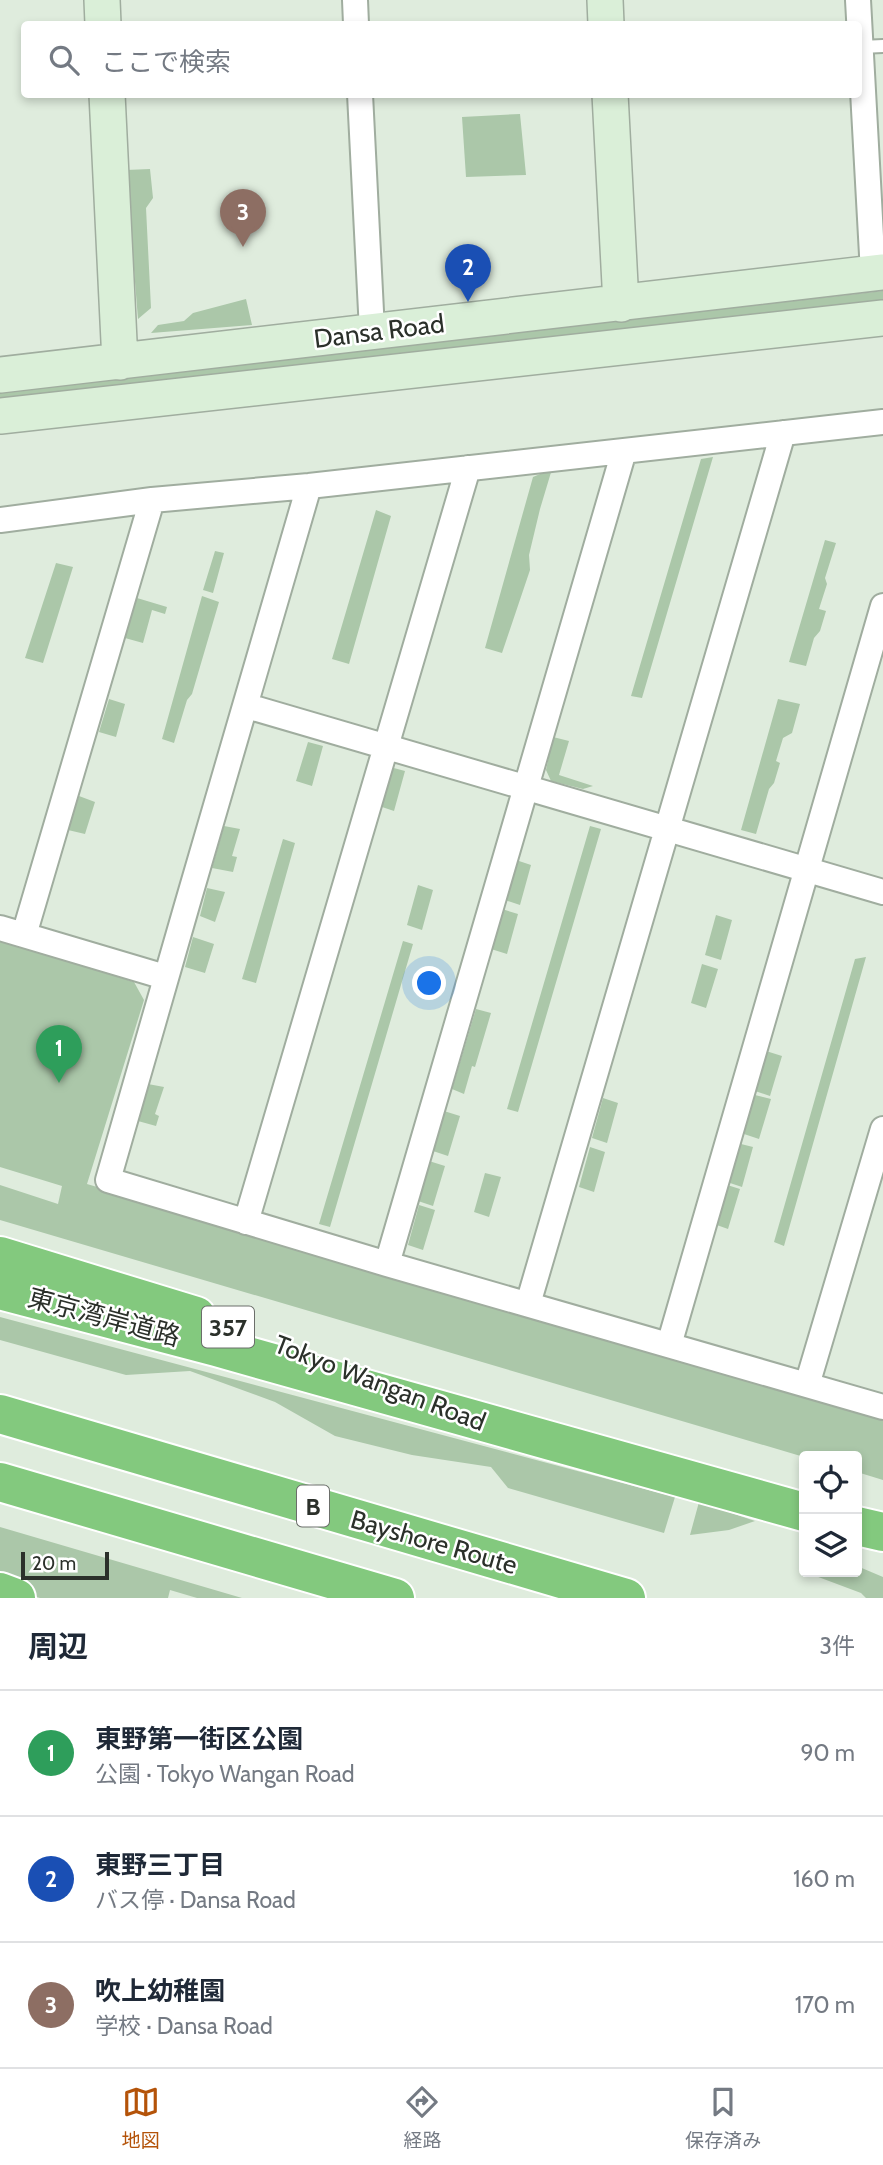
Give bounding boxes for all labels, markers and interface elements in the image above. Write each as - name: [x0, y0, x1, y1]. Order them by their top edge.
- search box: [21, 21, 862, 98]
- icon: search: [45, 41, 83, 79]
- text: ここで検索: [101, 46, 231, 78]
- pin: 3: [220, 189, 266, 247]
- pin: 2: [445, 244, 491, 302]
- street label: Dansa Road: [312, 307, 446, 355]
- your location: [412, 966, 446, 1000]
- pin: 1: [36, 1025, 82, 1083]
- street label: 東京湾岸道路: [25, 1281, 183, 1353]
- road number: 357: [202, 1307, 254, 1348]
- street label: Tokyo Wangan Road: [270, 1328, 490, 1438]
- map controls: [799, 1451, 862, 1577]
- button: locate: [799, 1451, 862, 1514]
- road number: B: [297, 1486, 329, 1526]
- street label: Bayshore Route: [347, 1503, 521, 1581]
- button: layers: [799, 1514, 862, 1577]
- scale bar: [21, 1549, 108, 1581]
- text: 20 m: [32, 1552, 76, 1575]
- text: 周辺: [28, 1628, 88, 1665]
- text: 3件: [820, 1632, 855, 1660]
- text: 東野第一街区公園: [95, 1723, 303, 1755]
- text: 1: [47, 1739, 55, 1767]
- text: 90 m: [801, 1739, 855, 1767]
- text: 公園 · Tokyo Wangan Road: [95, 1760, 355, 1788]
- text: 東野三丁目: [95, 1849, 225, 1881]
- text: 2: [45, 1865, 57, 1893]
- text: 160 m: [793, 1865, 855, 1893]
- text: バス停 · Dansa Road: [95, 1886, 296, 1914]
- text: 吹上幼稚園: [95, 1975, 225, 2007]
- text: 3: [45, 1991, 57, 2019]
- text: 170 m: [795, 1991, 855, 2019]
- text: 学校 · Dansa Road: [95, 2012, 273, 2040]
- tab: 地図: [122, 2083, 160, 2152]
- tab: 経路: [403, 2083, 441, 2152]
- tab: 保存済み: [685, 2083, 761, 2152]

